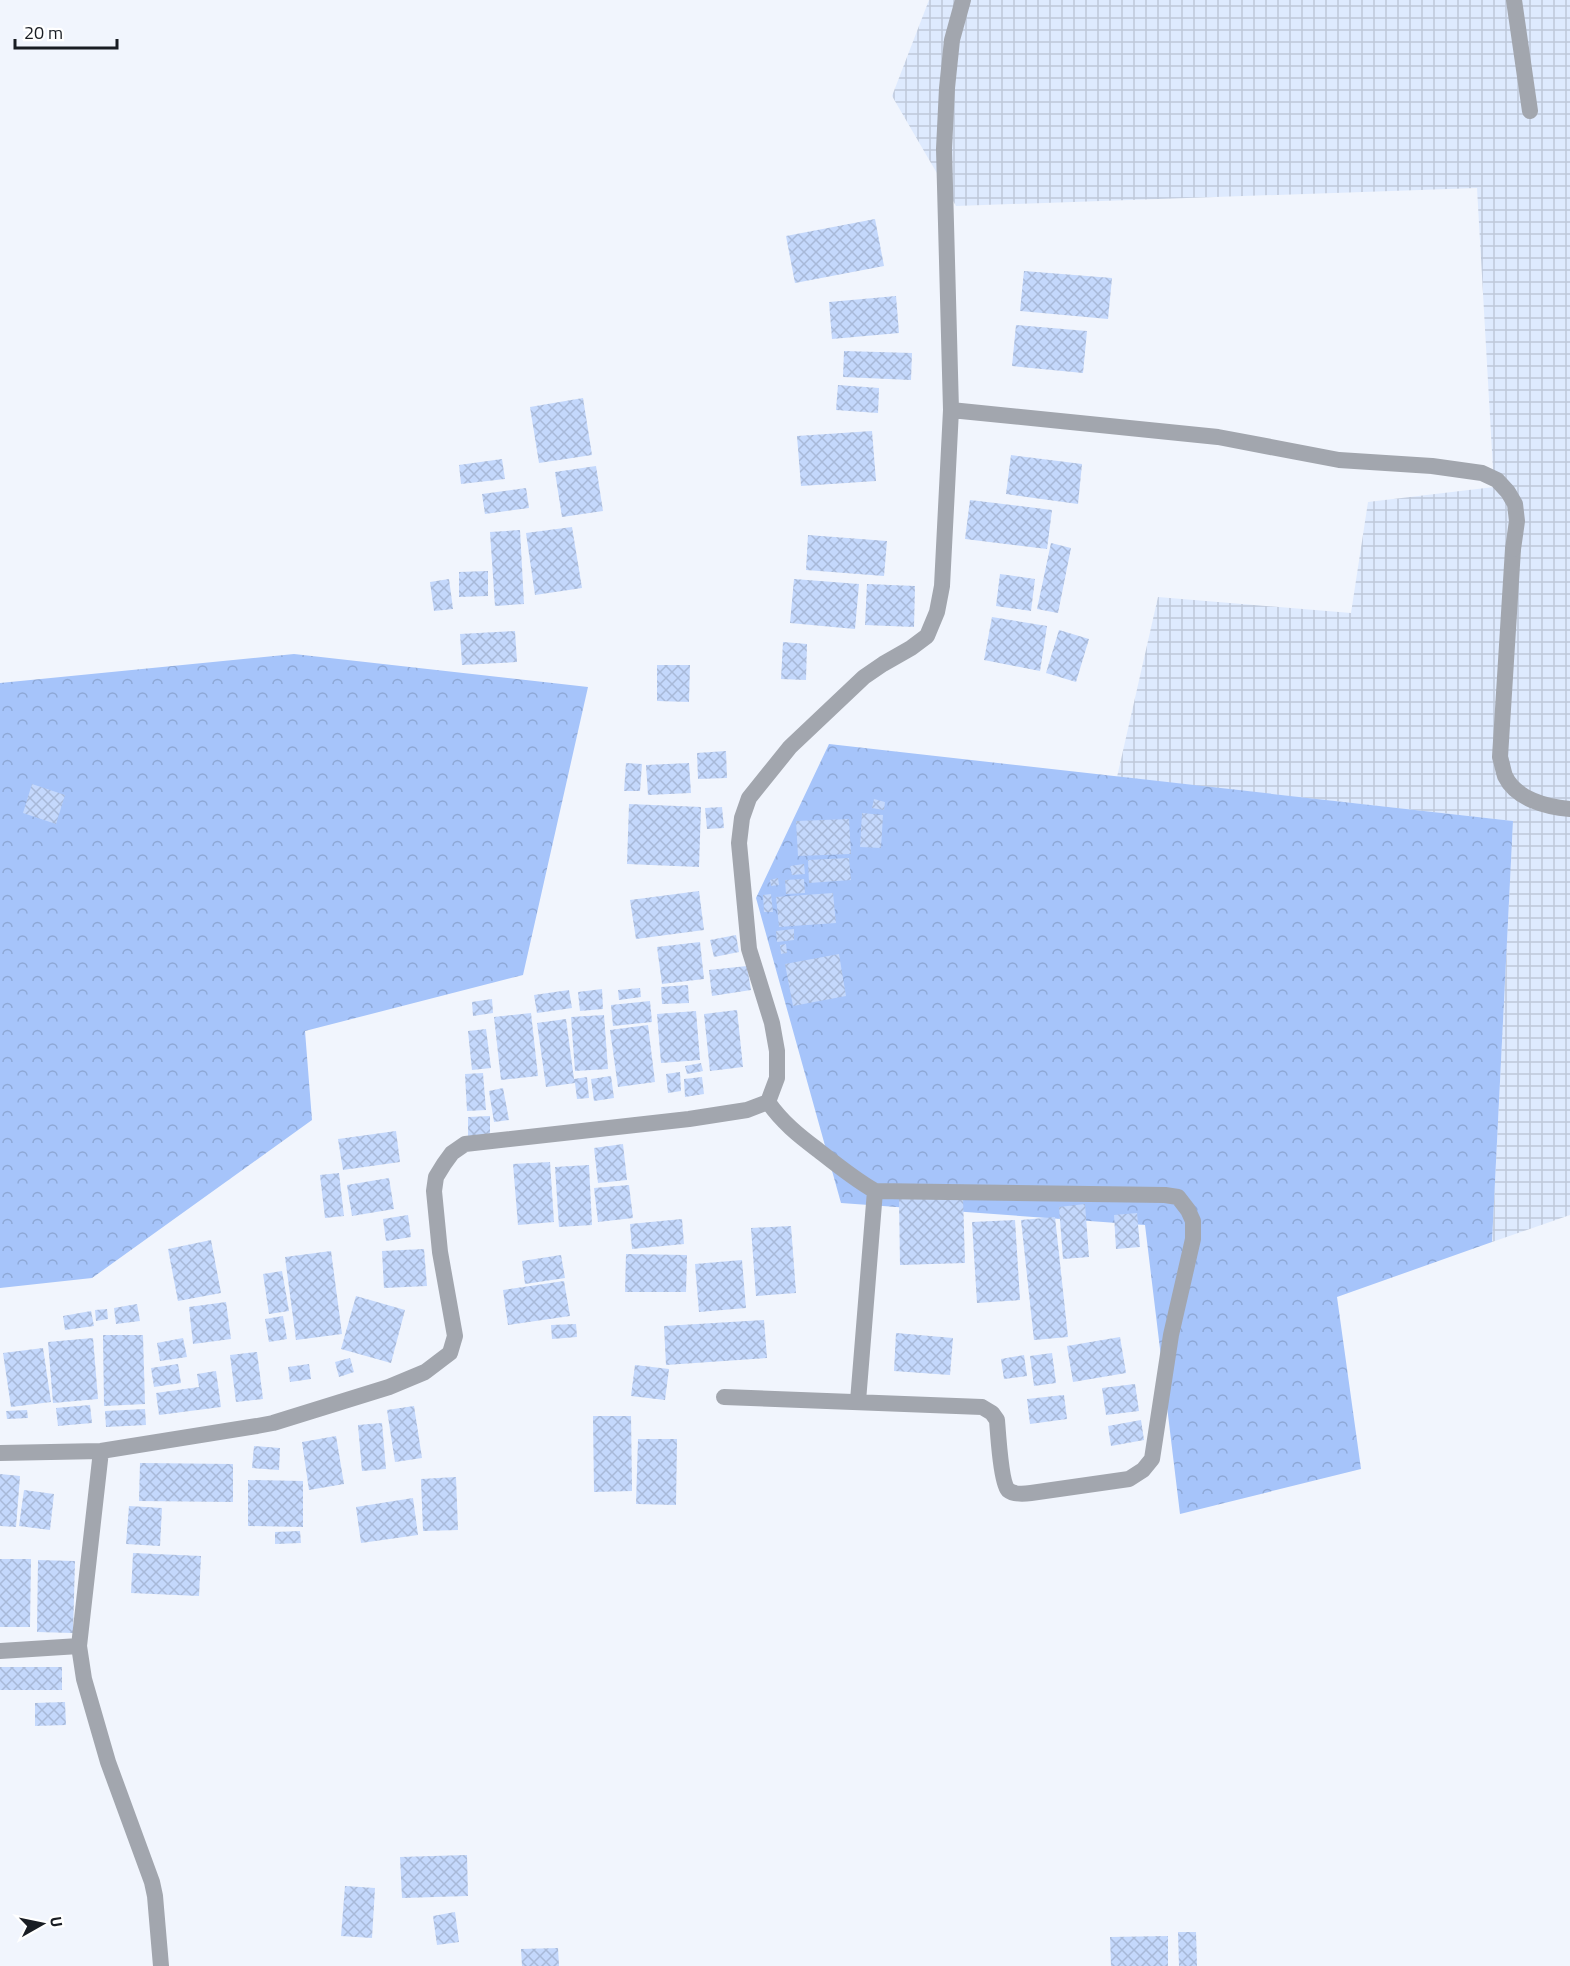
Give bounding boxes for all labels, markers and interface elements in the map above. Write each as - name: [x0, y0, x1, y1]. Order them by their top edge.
- scale bar: [15, 12, 117, 50]
- text: 20 m: [24, 19, 63, 46]
- north arrow: [12, 1894, 72, 1954]
- text: U: [44, 1915, 69, 1929]

